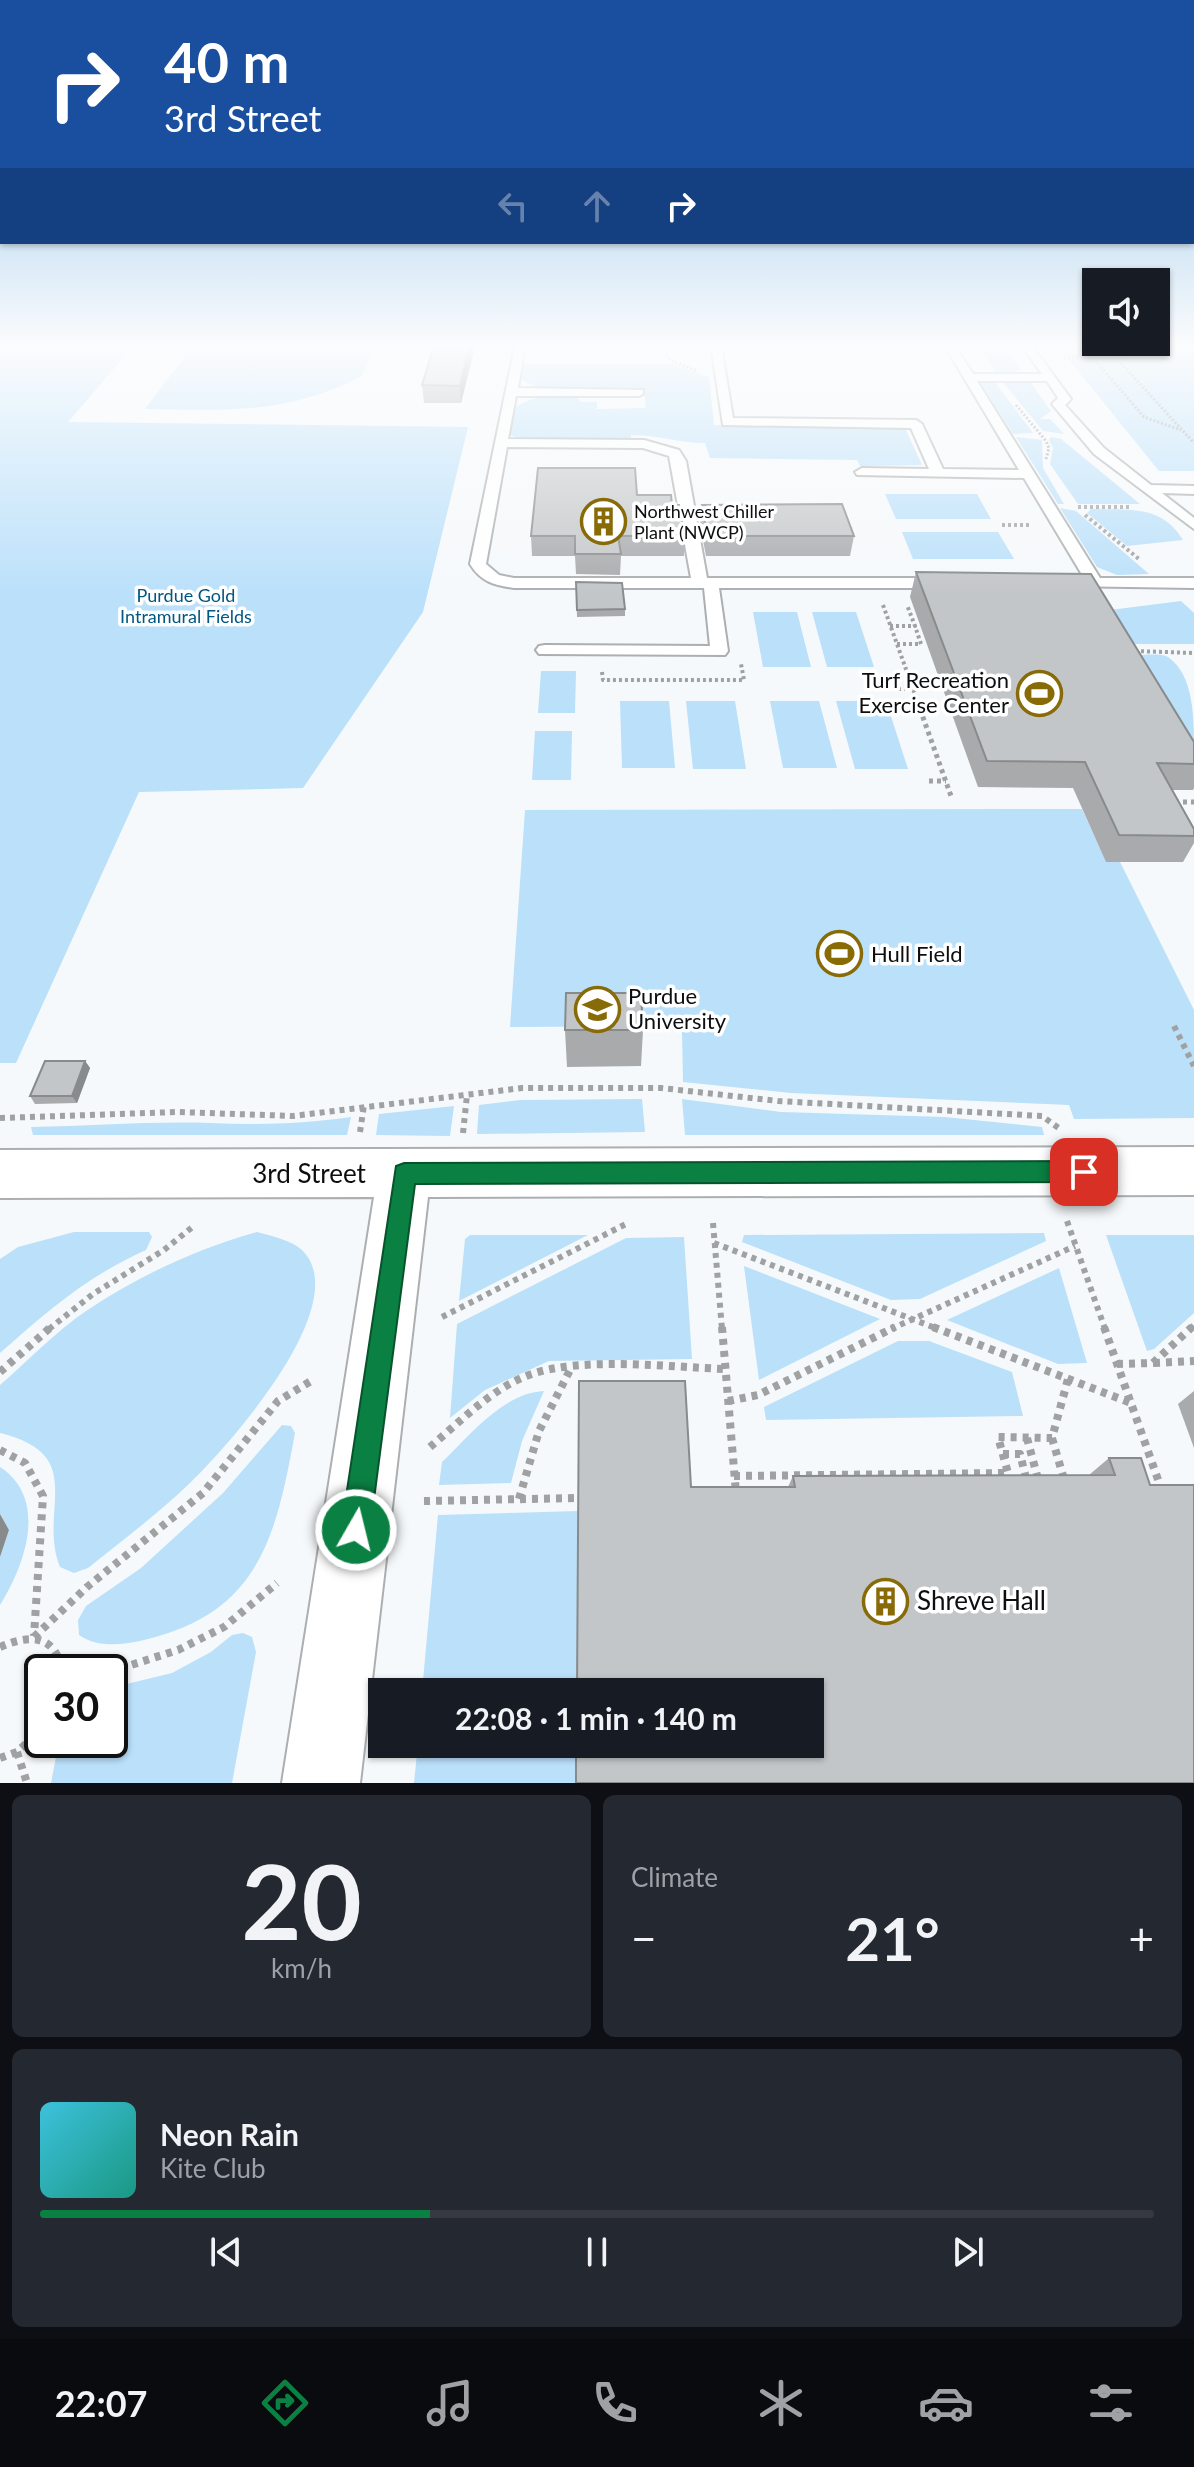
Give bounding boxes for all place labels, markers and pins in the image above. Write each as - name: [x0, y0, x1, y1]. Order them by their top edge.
- building icon: Northwest Chiller Plant (NWCP): [579, 498, 627, 546]
- place label: Northwest Chiller Plant (NWCP): [634, 500, 774, 543]
- place label: Turf Recreation Exercise Center: [858, 666, 1009, 718]
- sports icon: Turf Recreation Exercise Center: [1016, 669, 1064, 717]
- sports icon: Hull Field: [816, 930, 864, 978]
- place label: Hull Field: [871, 940, 963, 967]
- place label: Purdue University: [628, 982, 727, 1034]
- school or university icon: Purdue University: [573, 985, 621, 1033]
- pin: [1050, 1138, 1118, 1206]
- building icon: Shreve Hall: [862, 1577, 910, 1625]
- place label: Shreve Hall: [917, 1584, 1046, 1616]

